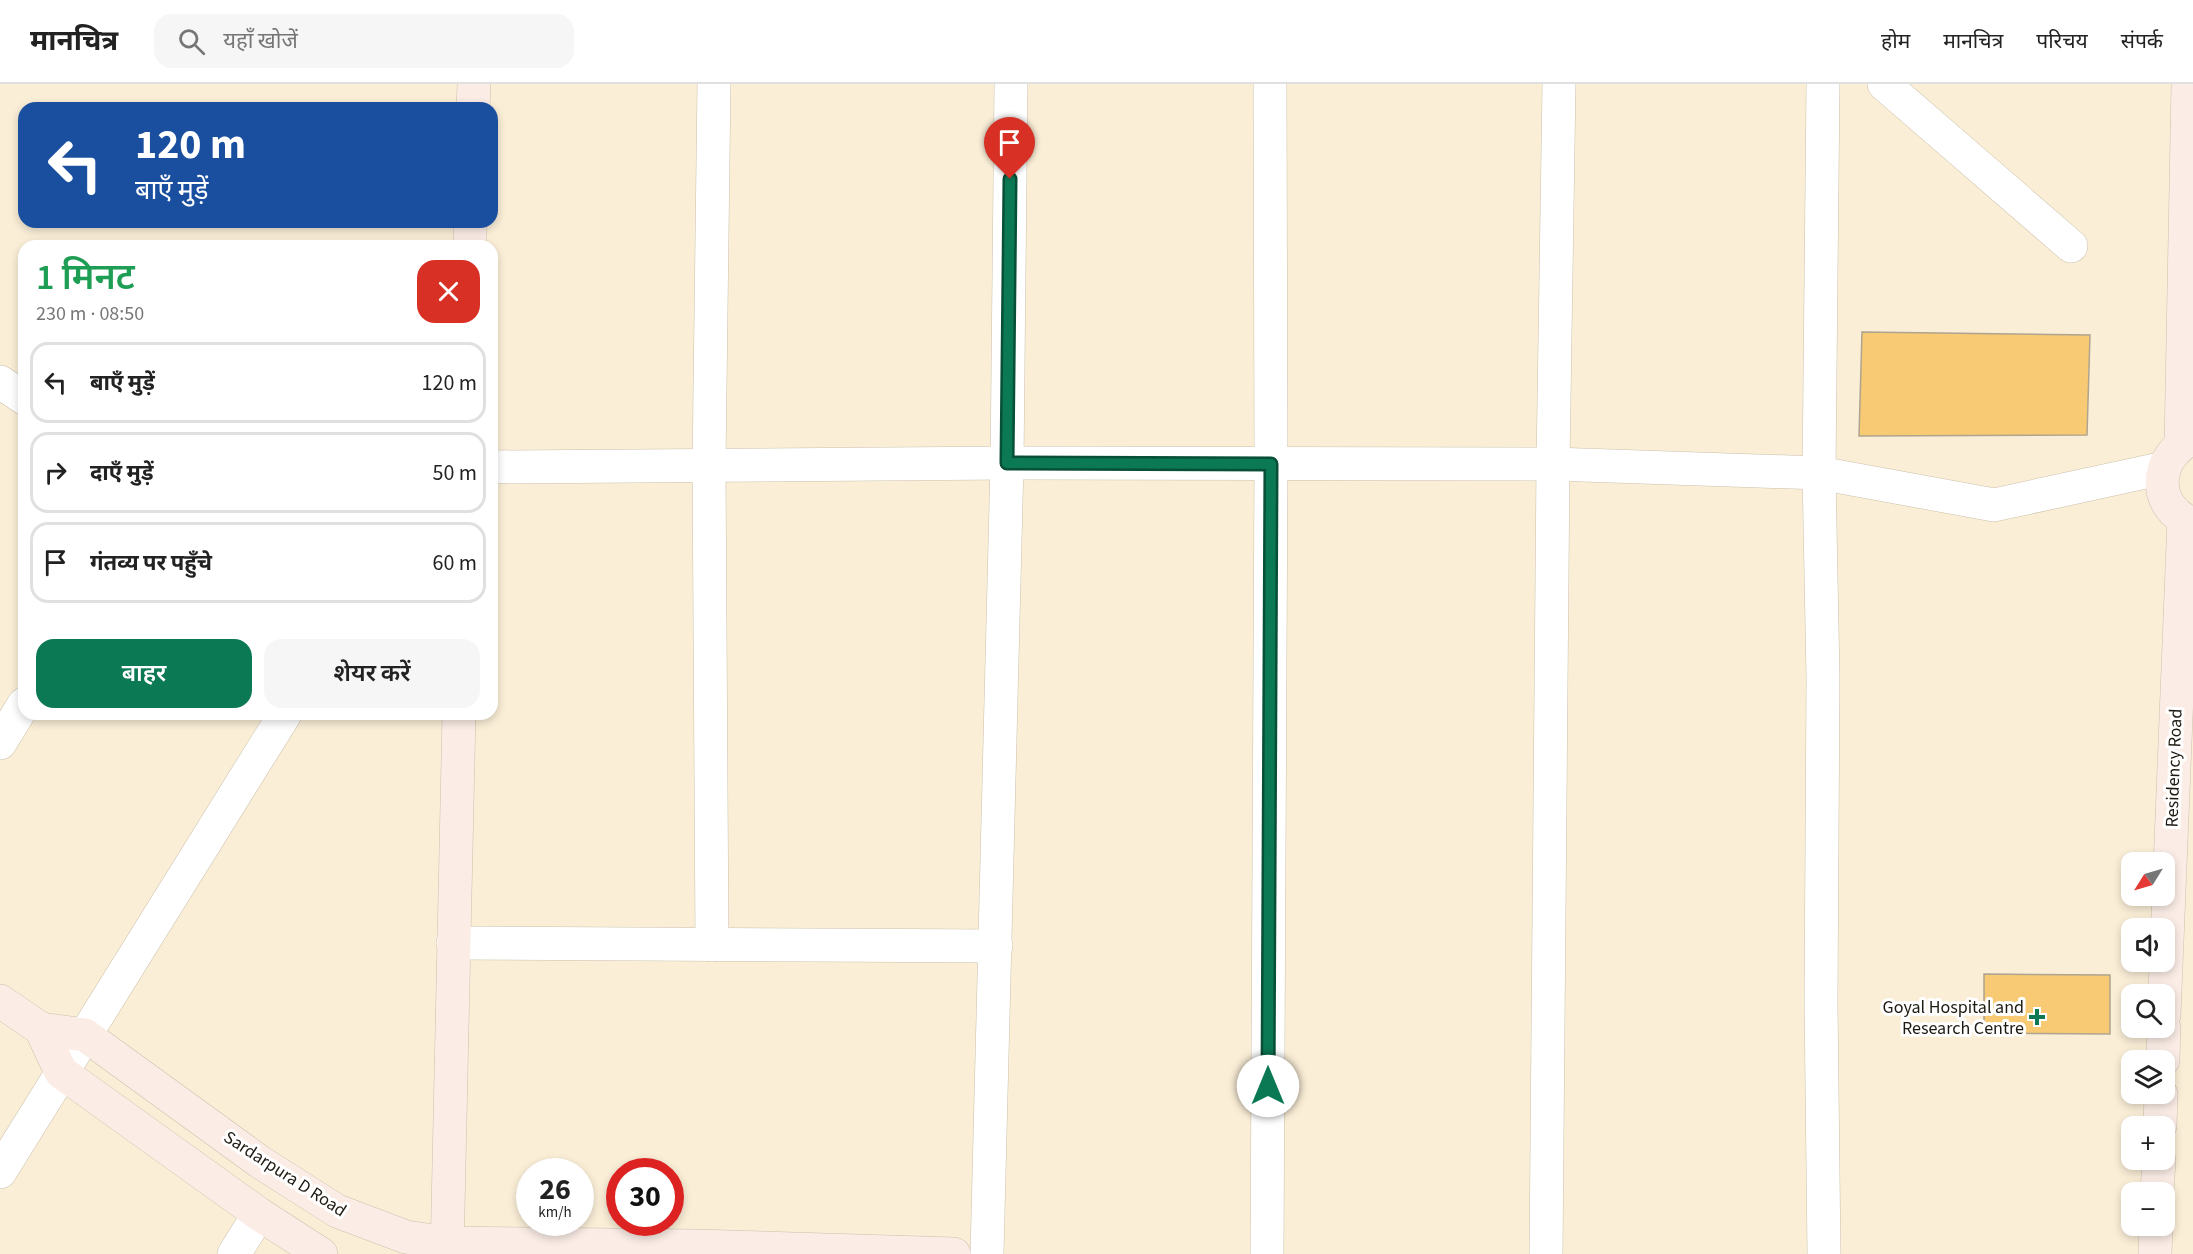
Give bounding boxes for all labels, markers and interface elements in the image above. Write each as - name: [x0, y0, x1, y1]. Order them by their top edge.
- search box: [154, 14, 574, 68]
- text: मानचित्र: [30, 21, 118, 61]
- icon: search: [175, 25, 208, 58]
- text: यहाँ खोजें: [223, 25, 298, 57]
- text: होम: [1881, 26, 1910, 56]
- text: मानचित्र: [1943, 26, 2003, 56]
- text: परिचय: [2036, 26, 2088, 56]
- text: संपर्क: [2121, 26, 2163, 56]
- text: 120 m: [135, 115, 246, 175]
- pin: [984, 117, 1035, 179]
- icon: left: [36, 126, 114, 204]
- icon: arrive: [993, 126, 1026, 159]
- text: बाएँ मुड़ें: [135, 171, 208, 210]
- text: 1 मिनट: [36, 252, 135, 303]
- button: close: [417, 260, 480, 323]
- text: 230 m · 08:50: [36, 300, 144, 328]
- icon: left: [39, 366, 72, 399]
- text: बाएँ मुड़ें: [90, 367, 155, 399]
- text: 120 m: [422, 367, 477, 399]
- icon: right: [39, 456, 72, 489]
- text: दाएँ मुड़ें: [90, 457, 153, 489]
- text: 50 m: [432, 457, 477, 489]
- icon: arrive: [39, 546, 72, 579]
- text: गंतव्य पर पहुँचे: [90, 547, 212, 579]
- text: 60 m: [432, 547, 477, 579]
- button: बाहर: [36, 639, 252, 708]
- button: शेयर करें: [264, 639, 480, 708]
- street label: Residency Road: [2159, 708, 2189, 828]
- north arrow: [2121, 852, 2175, 906]
- map controls: [2121, 852, 2175, 1236]
- button: sound: [2121, 918, 2175, 972]
- button: search: [2121, 984, 2175, 1038]
- place label: Goyal Hospital and Research Centre: [1883, 995, 2024, 1041]
- marker: Goyal Hospital and Research Centre: [2028, 1008, 2046, 1026]
- button: layers: [2121, 1050, 2175, 1104]
- position arrow: [1236, 1054, 1300, 1118]
- button: +: [2121, 1116, 2175, 1170]
- street label: Sardarpura D Road: [219, 1125, 351, 1223]
- speed limit sign: 30: [606, 1158, 684, 1236]
- text: 26: [539, 1168, 571, 1211]
- button: −: [2121, 1182, 2175, 1236]
- text: km/h: [538, 1202, 572, 1223]

